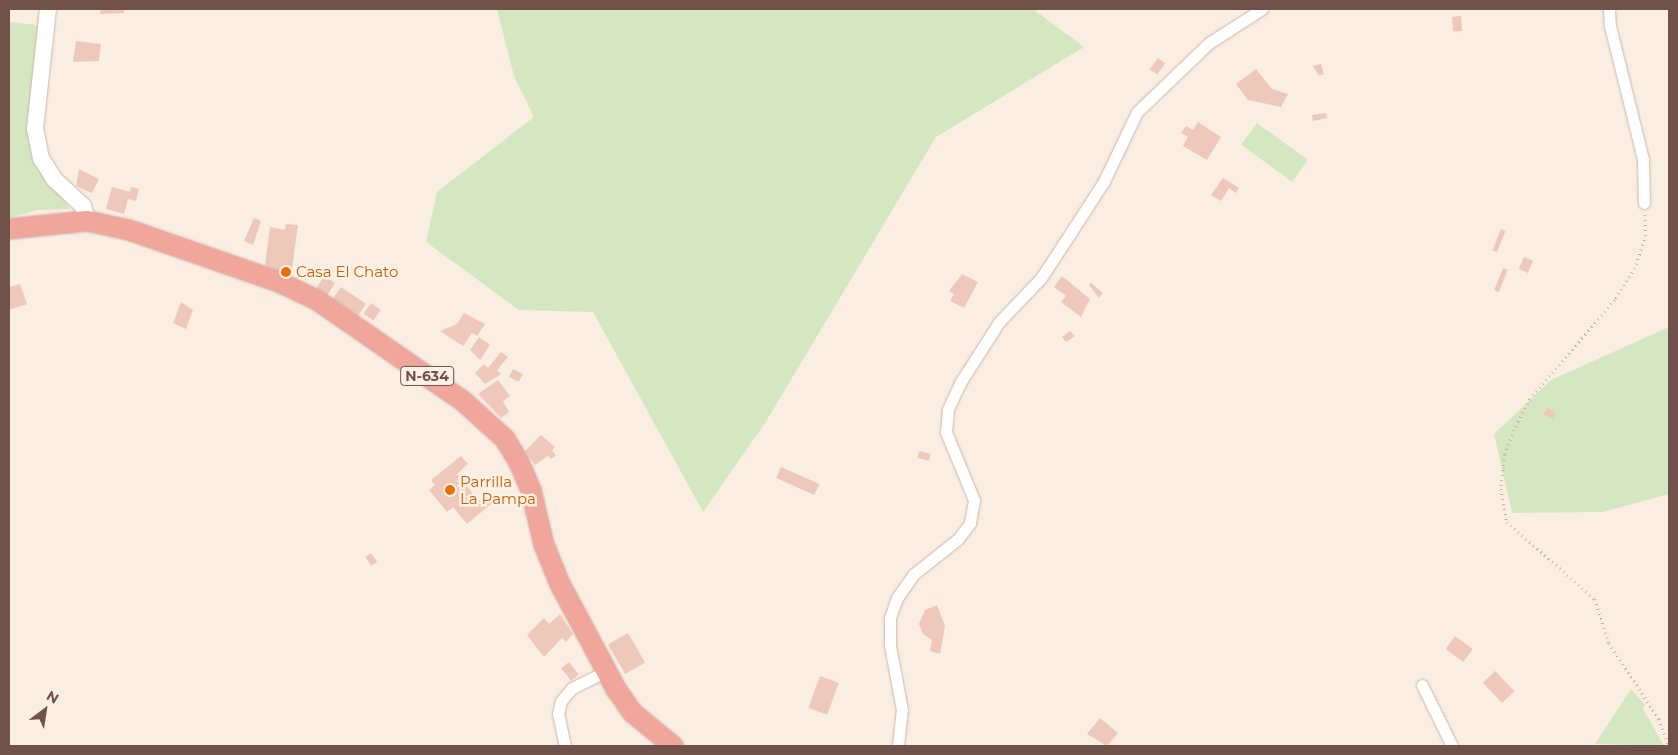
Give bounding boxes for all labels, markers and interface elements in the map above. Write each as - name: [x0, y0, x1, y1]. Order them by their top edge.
- place label: Casa El Chato: [296, 263, 398, 281]
- marker: Casa El Chato: [280, 266, 292, 278]
- road number: N-634: [400, 364, 454, 388]
- place label: Parrilla La Pampa: [460, 472, 536, 507]
- marker: Parrilla La Pampa: [444, 484, 456, 496]
- north arrow: [20, 685, 70, 735]
- text: N: [43, 687, 62, 708]

